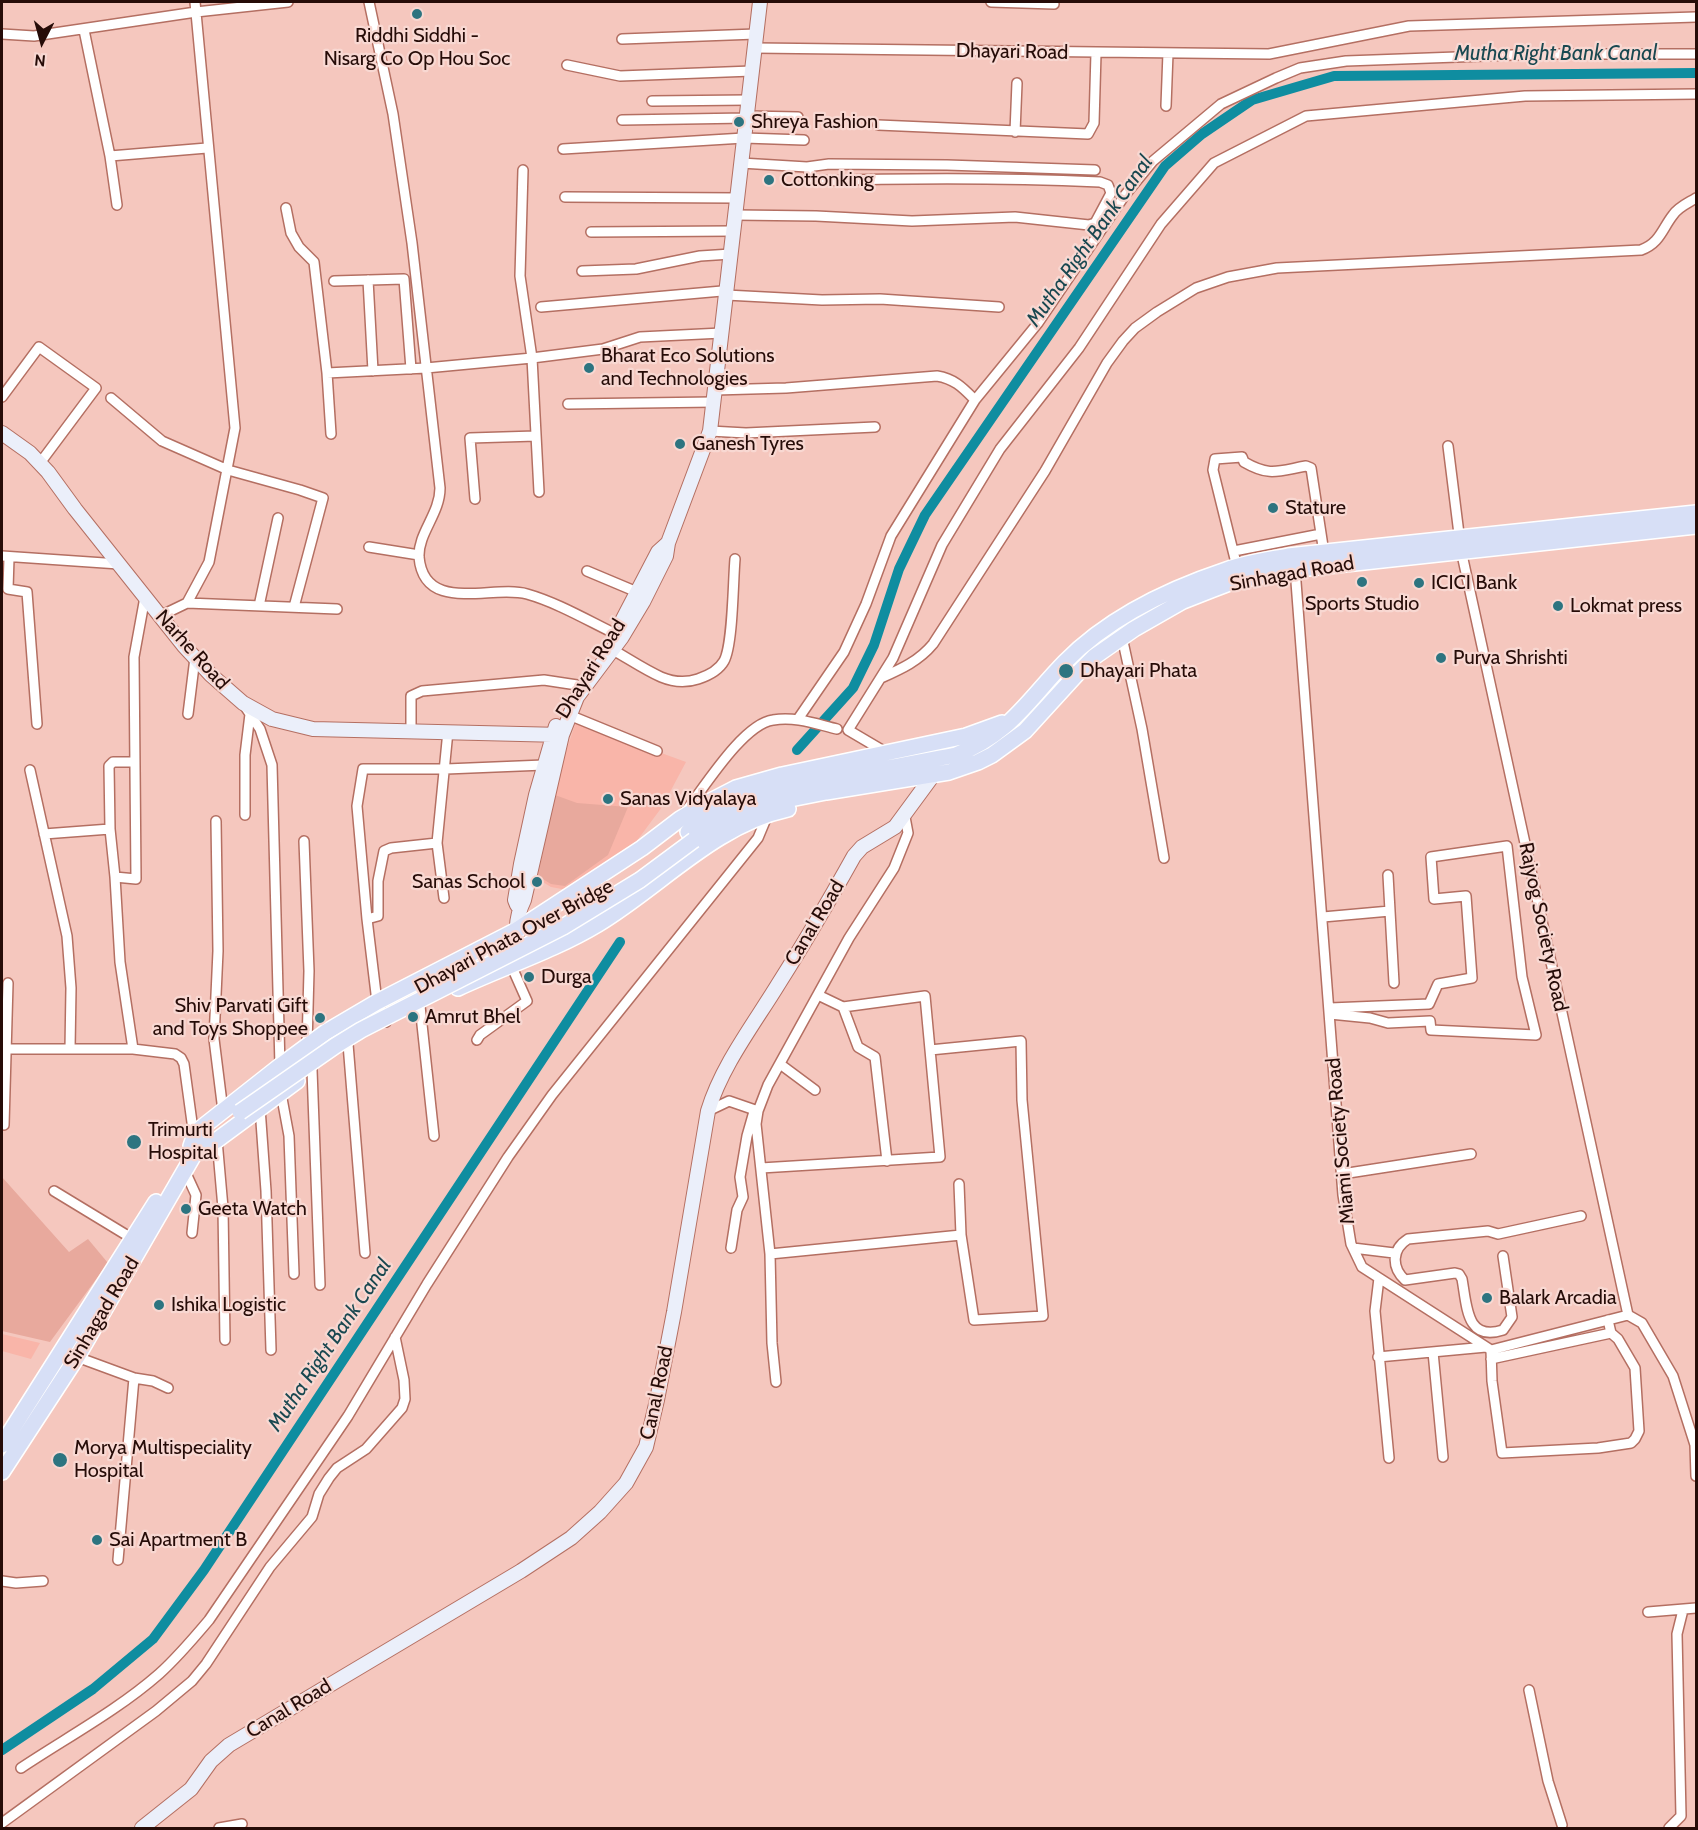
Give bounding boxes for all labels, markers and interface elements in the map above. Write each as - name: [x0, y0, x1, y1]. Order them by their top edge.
- marker: Riddhi Siddhi - Nisarg Co Op Hou Soc: [410, 7, 424, 21]
- north arrow: [12, 12, 72, 72]
- place label: Riddhi Siddhi - Nisarg Co Op Hou Soc: [324, 24, 510, 71]
- street label: Dhayari Road: [956, 39, 1068, 65]
- water label: Mutha Right Bank Canal: [1455, 41, 1657, 67]
- text: N: [33, 50, 47, 70]
- place label: Shreya Fashion: [751, 110, 878, 134]
- marker: Shreya Fashion: [732, 115, 746, 129]
- water label: Mutha Right Bank Canal: [1021, 151, 1159, 331]
- place label: Cottonking: [781, 168, 874, 192]
- marker: Cottonking: [762, 173, 776, 187]
- place label: Bharat Eco Solutions and Technologies: [601, 344, 775, 391]
- marker: Bharat Eco Solutions and Technologies: [582, 361, 596, 375]
- place label: Ganesh Tyres: [692, 432, 804, 456]
- marker: Ganesh Tyres: [673, 437, 687, 451]
- place label: Stature: [1285, 496, 1346, 520]
- marker: Stature: [1266, 501, 1280, 515]
- street label: Sinhagad Road: [1228, 551, 1356, 597]
- place label: ICICI Bank: [1431, 571, 1517, 595]
- marker: Sports Studio: [1355, 575, 1369, 589]
- marker: ICICI Bank: [1412, 576, 1426, 590]
- place label: Sports Studio: [1305, 592, 1419, 616]
- place label: Lokmat press: [1570, 594, 1682, 618]
- marker: Lokmat press: [1551, 599, 1565, 613]
- street label: Narhe Road: [150, 605, 234, 695]
- street label: Dhayari Road: [551, 615, 631, 723]
- place label: Purva Shrishti: [1453, 646, 1568, 670]
- marker: Purva Shrishti: [1434, 651, 1448, 665]
- place label: Dhayari Phata: [1080, 659, 1197, 683]
- marker: Dhayari Phata: [1057, 662, 1075, 680]
- place label: Sanas Vidyalaya: [620, 787, 756, 811]
- marker: Sanas Vidyalaya: [601, 792, 615, 806]
- street label: Rajyog Society Road: [1513, 840, 1573, 1014]
- place label: Sanas School: [412, 870, 525, 894]
- street label: Dhayari Phata Over Bridge: [411, 874, 617, 1000]
- marker: Sanas School: [530, 875, 544, 889]
- street label: Canal Road: [780, 876, 850, 970]
- place label: Durga: [541, 965, 592, 989]
- marker: Durga: [522, 970, 536, 984]
- place label: Shiv Parvati Gift and Toys Shoppee: [153, 994, 308, 1041]
- place label: Amrut Bhel: [425, 1005, 521, 1029]
- marker: Amrut Bhel: [406, 1010, 420, 1024]
- marker: Shiv Parvati Gift and Toys Shoppee: [313, 1011, 327, 1025]
- street label: Miami Society Road: [1322, 1057, 1360, 1225]
- place label: Trimurti Hospital: [148, 1118, 218, 1165]
- marker: Trimurti Hospital: [125, 1133, 143, 1151]
- place label: Geeta Watch: [198, 1197, 307, 1221]
- marker: Geeta Watch: [179, 1202, 193, 1216]
- street label: Sinhagad Road: [59, 1253, 145, 1373]
- water label: Mutha Right Bank Canal: [263, 1254, 397, 1436]
- place label: Balark Arcadia: [1499, 1286, 1617, 1310]
- marker: Balark Arcadia: [1480, 1291, 1494, 1305]
- place label: Ishika Logistic: [171, 1293, 286, 1317]
- marker: Ishika Logistic: [152, 1298, 166, 1312]
- street label: Canal Road: [635, 1344, 679, 1442]
- place label: Morya Multispeciality Hospital: [74, 1436, 252, 1483]
- marker: Morya Multispeciality Hospital: [51, 1451, 69, 1469]
- place label: Sai Apartment B: [109, 1528, 247, 1552]
- marker: Sai Apartment B: [90, 1533, 104, 1547]
- street label: Canal Road: [242, 1674, 336, 1744]

